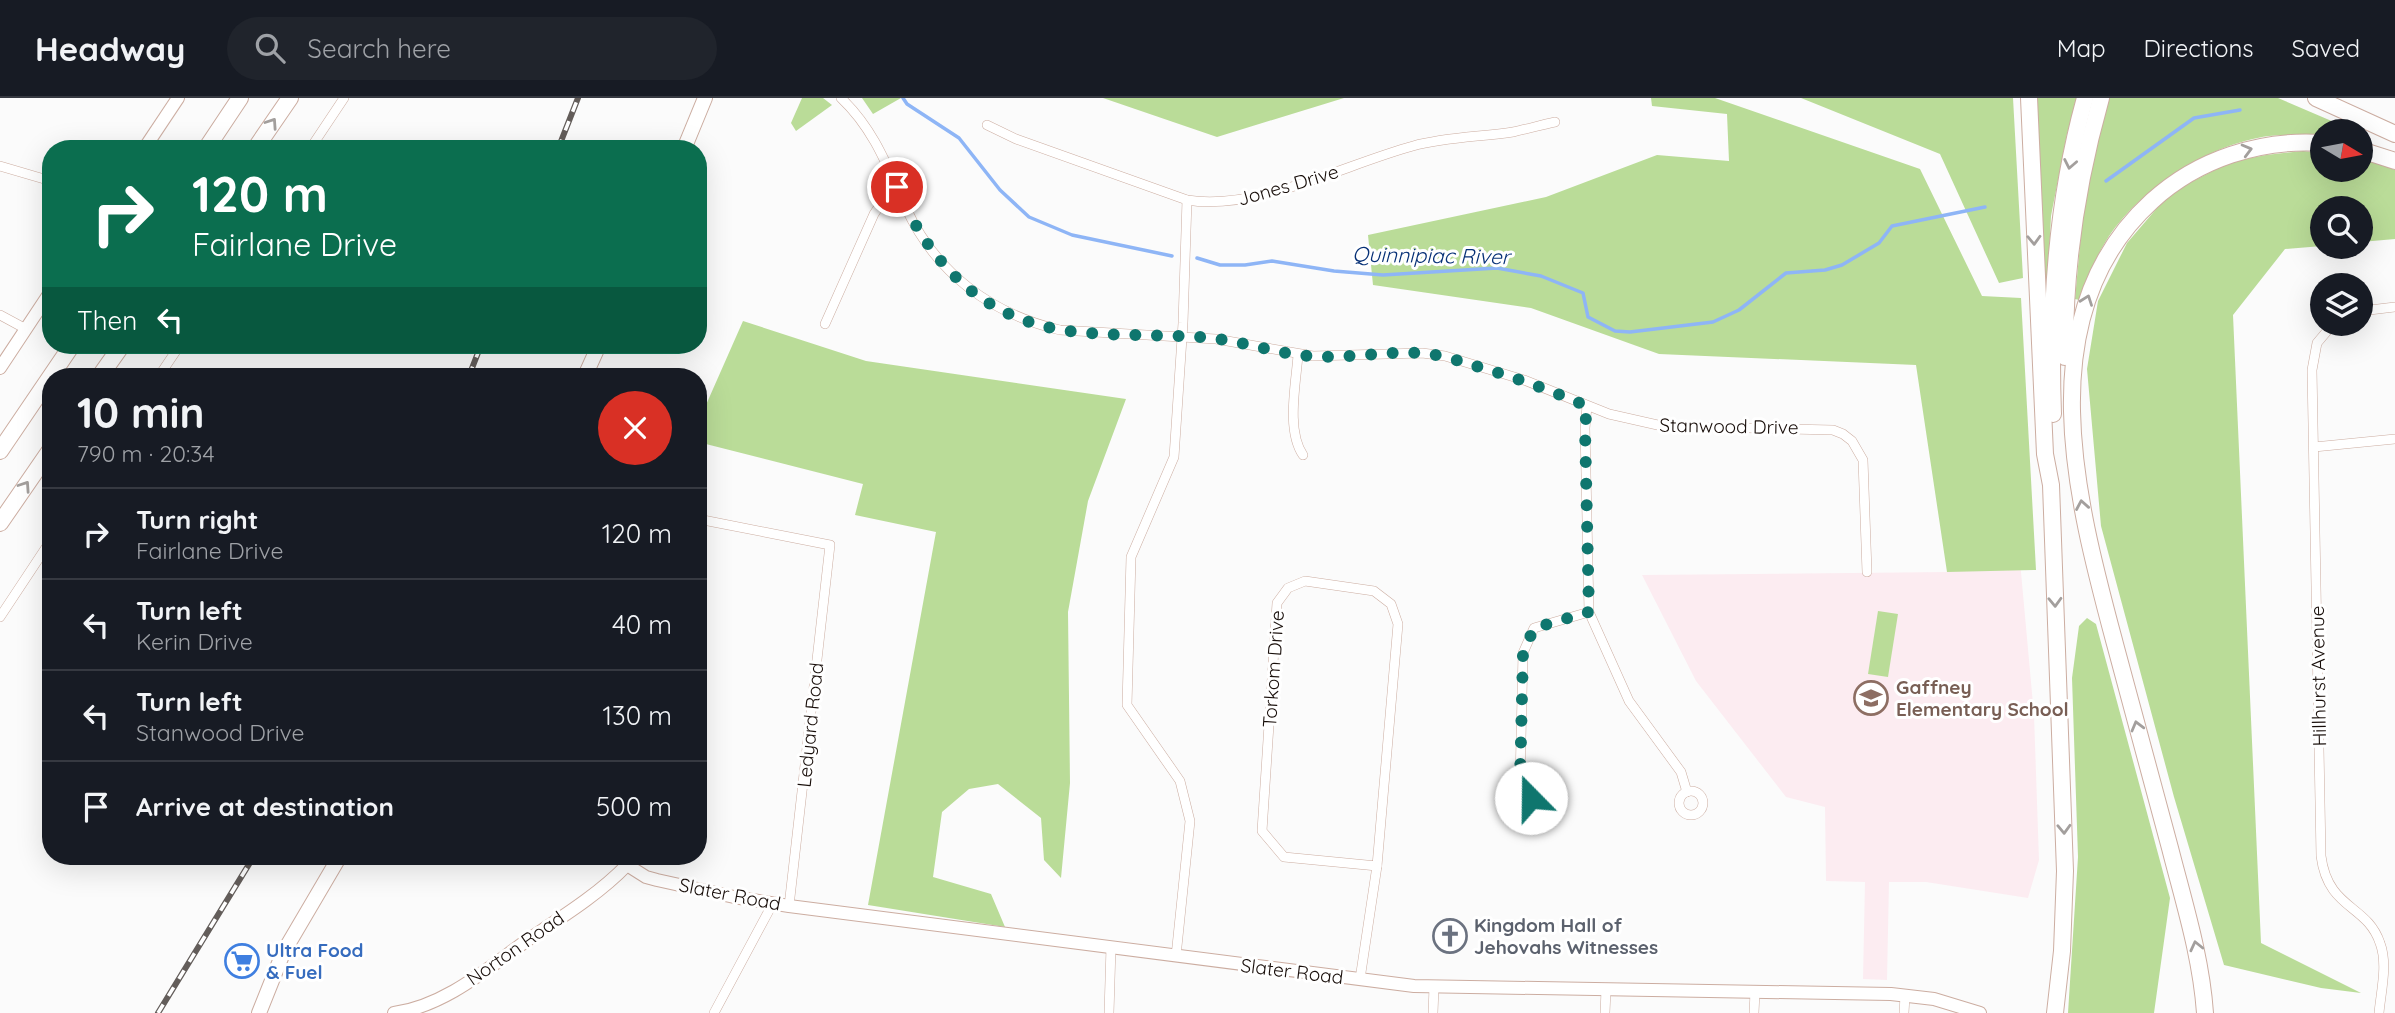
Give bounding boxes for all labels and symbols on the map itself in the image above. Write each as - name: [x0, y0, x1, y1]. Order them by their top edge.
- one-way arrow: [264, 118, 277, 131]
- north arrow: [2310, 119, 2373, 182]
- one-way arrow: [2240, 144, 2252, 158]
- pin: [867, 157, 927, 217]
- one-way arrow: [2063, 158, 2078, 170]
- street label: Jones Drive: [1235, 159, 1341, 211]
- one-way arrow: [2027, 234, 2042, 245]
- water label: Quinnipiac River: [1352, 241, 1513, 269]
- one-way arrow: [2079, 294, 2093, 306]
- street label: Stanwood Drive: [1659, 413, 1799, 439]
- one-way arrow: [17, 481, 29, 494]
- one-way arrow: [2075, 499, 2090, 511]
- one-way arrow: [2048, 597, 2063, 608]
- street label: Hillhurst Avenue: [2305, 605, 2331, 747]
- street label: Torkom Drive: [1257, 610, 1289, 728]
- street label: Ledyard Road: [792, 661, 828, 789]
- place label: Gaffney Elementary School: [1896, 675, 2069, 721]
- school or university icon: Gaffney Elementary School: [1852, 679, 1890, 717]
- one-way arrow: [2131, 720, 2145, 732]
- position arrow: [1494, 761, 1568, 835]
- one-way arrow: [2056, 825, 2072, 835]
- street label: Slater Road: [677, 872, 783, 916]
- street label: Norton Road: [462, 906, 568, 990]
- place label: Kingdom Hall of Jehovahs Witnesses: [1474, 913, 1658, 959]
- church icon: Kingdom Hall of Jehovahs Witnesses: [1431, 917, 1469, 955]
- place label: Ultra Food & Fuel: [266, 938, 364, 984]
- one-way arrow: [2189, 940, 2204, 952]
- supermarket icon: Ultra Food & Fuel: [223, 942, 261, 980]
- street label: Slater Road: [1239, 953, 1345, 989]

